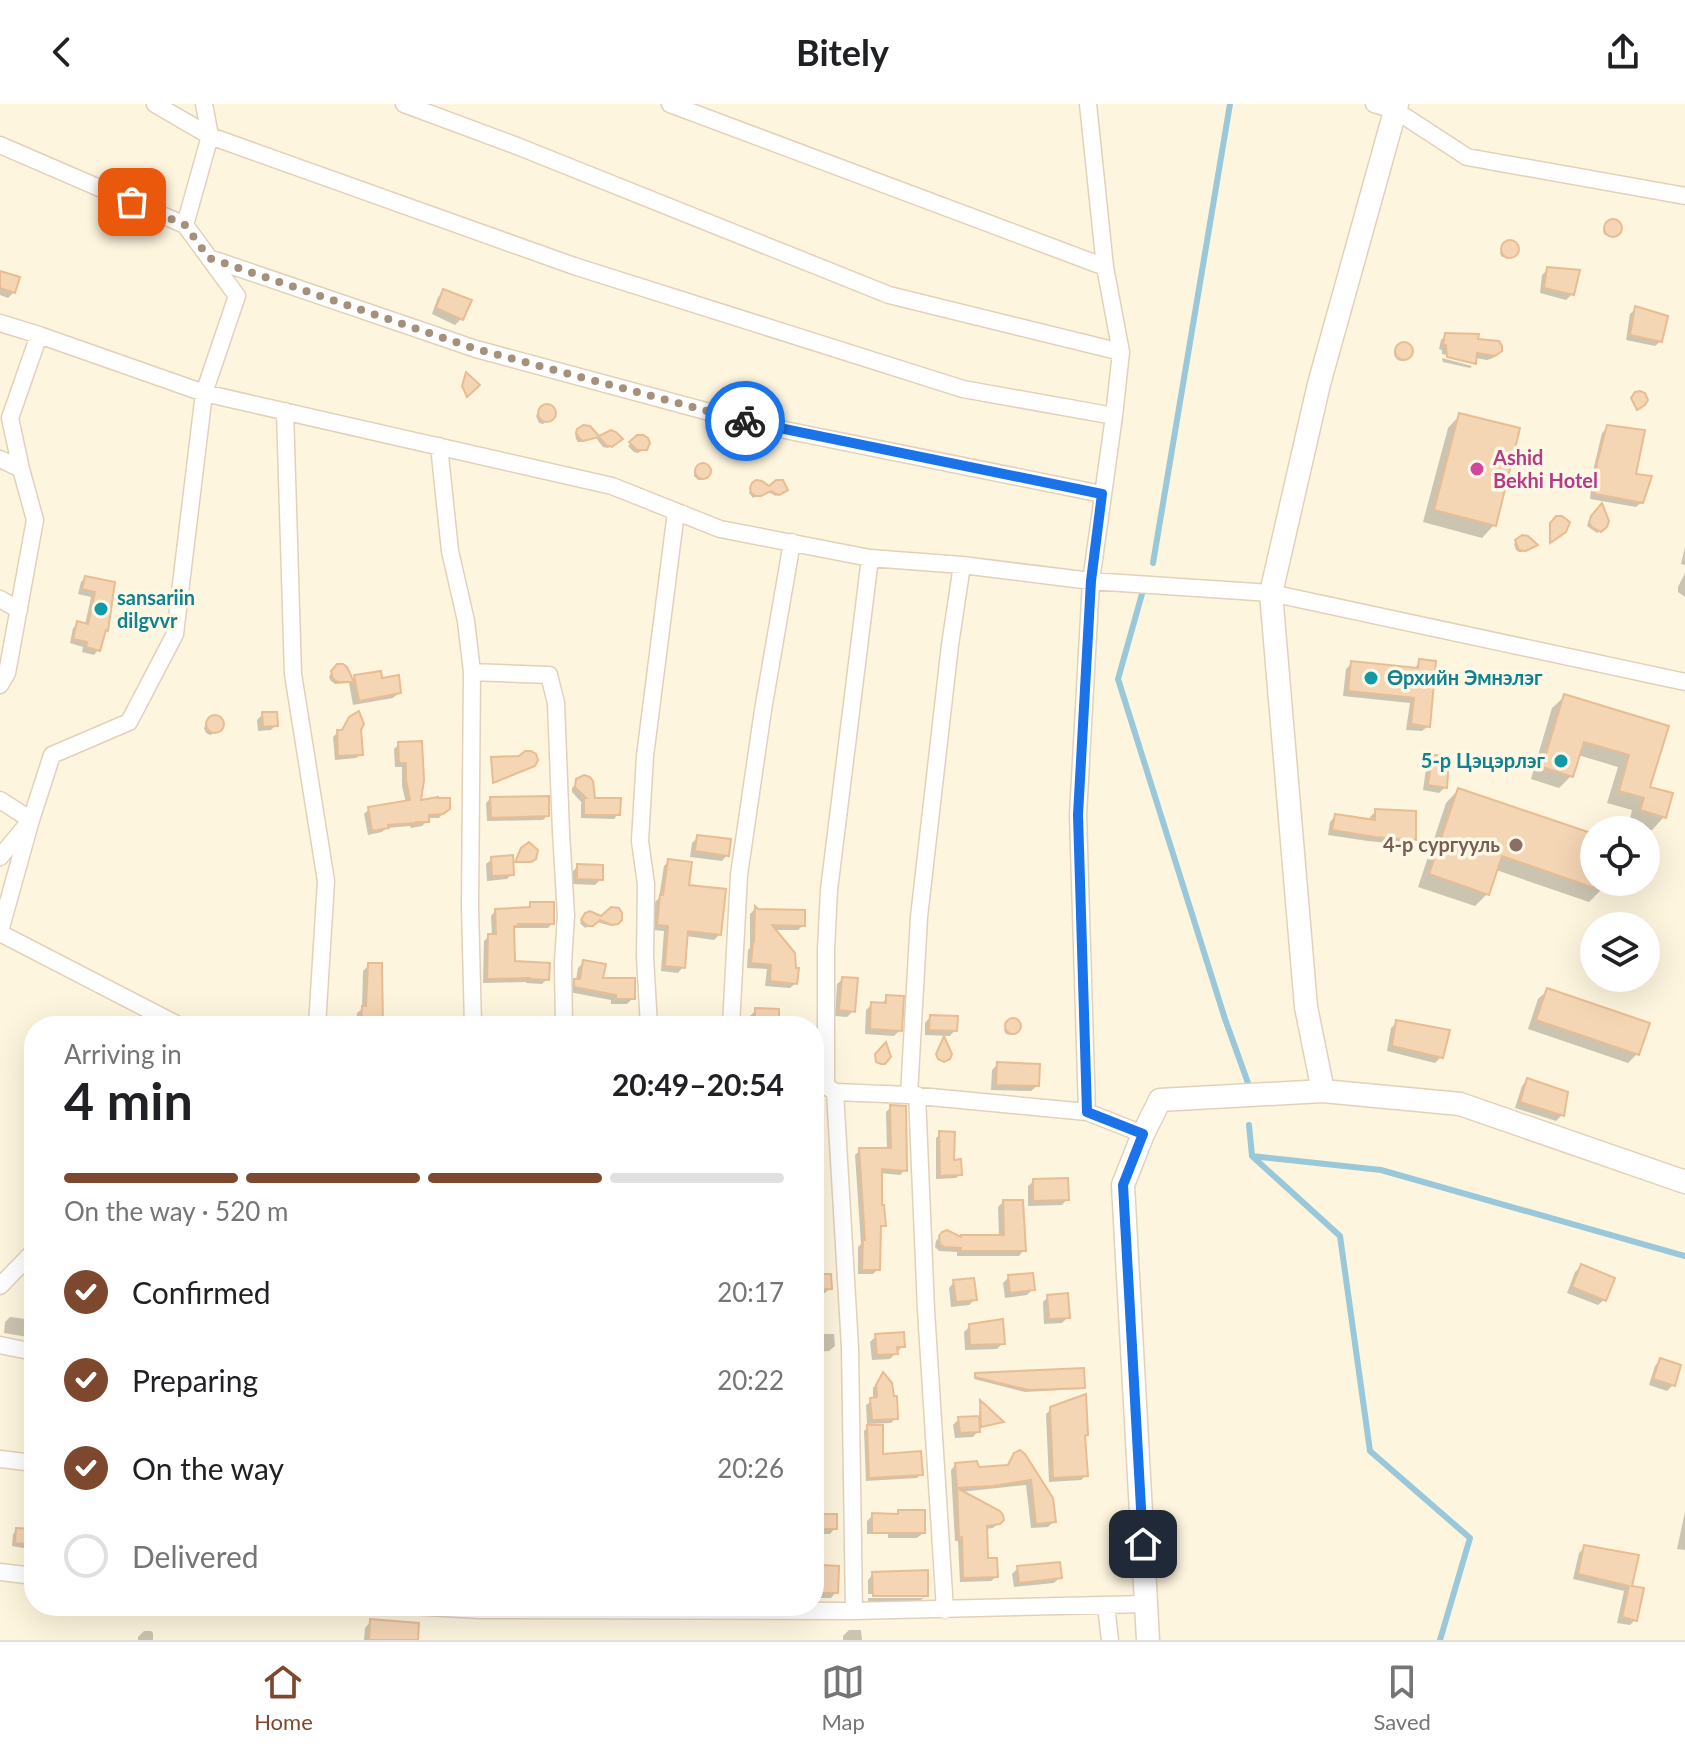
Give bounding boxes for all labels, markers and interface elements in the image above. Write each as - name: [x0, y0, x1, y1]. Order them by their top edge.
- icon: back: [40, 30, 84, 74]
- text: Bitely: [796, 30, 889, 74]
- icon: share: [1601, 30, 1645, 74]
- pin: [98, 168, 166, 236]
- icon: bag: [110, 180, 154, 224]
- courier: [705, 381, 785, 461]
- icon: bike: [723, 399, 767, 443]
- place label: Ashid Bekhi Hotel: [1492, 445, 1598, 492]
- marker: Ashid Bekhi Hotel: [1468, 460, 1486, 478]
- place label: sansariin dilgvvr: [117, 585, 195, 632]
- marker: sansariin dilgvvr: [92, 600, 110, 618]
- place label: Өрхийн Эмнэлэг: [1387, 665, 1543, 689]
- marker: Өрхийн Эмнэлэг: [1362, 669, 1380, 687]
- place label: 5-р Цэцэрлэг: [1421, 748, 1546, 772]
- marker: 5-р Цэцэрлэг: [1552, 752, 1570, 770]
- map controls: [1580, 816, 1660, 992]
- button: locate: [1580, 816, 1660, 896]
- place label: 4-р сургууль: [1383, 832, 1500, 856]
- marker: 4-р сургууль: [1507, 836, 1525, 854]
- button: layers: [1580, 912, 1660, 992]
- text: Arriving in: [64, 1038, 182, 1070]
- text: 20:49–20:54: [612, 1066, 784, 1102]
- text: 4 min: [64, 1069, 193, 1131]
- text: On the way · 520 m: [64, 1195, 288, 1227]
- icon: check: [64, 1270, 108, 1314]
- text: Confirmed: [132, 1274, 271, 1310]
- text: 20:17: [717, 1276, 784, 1308]
- icon: check: [64, 1358, 108, 1402]
- text: Preparing: [132, 1362, 258, 1398]
- text: 20:22: [717, 1364, 784, 1396]
- icon: check: [64, 1446, 108, 1490]
- text: On the way: [132, 1450, 284, 1486]
- text: 20:26: [717, 1452, 784, 1484]
- pin: [1109, 1510, 1177, 1578]
- icon: home: [1121, 1522, 1165, 1566]
- text: Delivered: [132, 1538, 259, 1574]
- tab: Home: [254, 1660, 313, 1735]
- tab: Map: [821, 1660, 865, 1735]
- tab: Saved: [1373, 1660, 1431, 1735]

